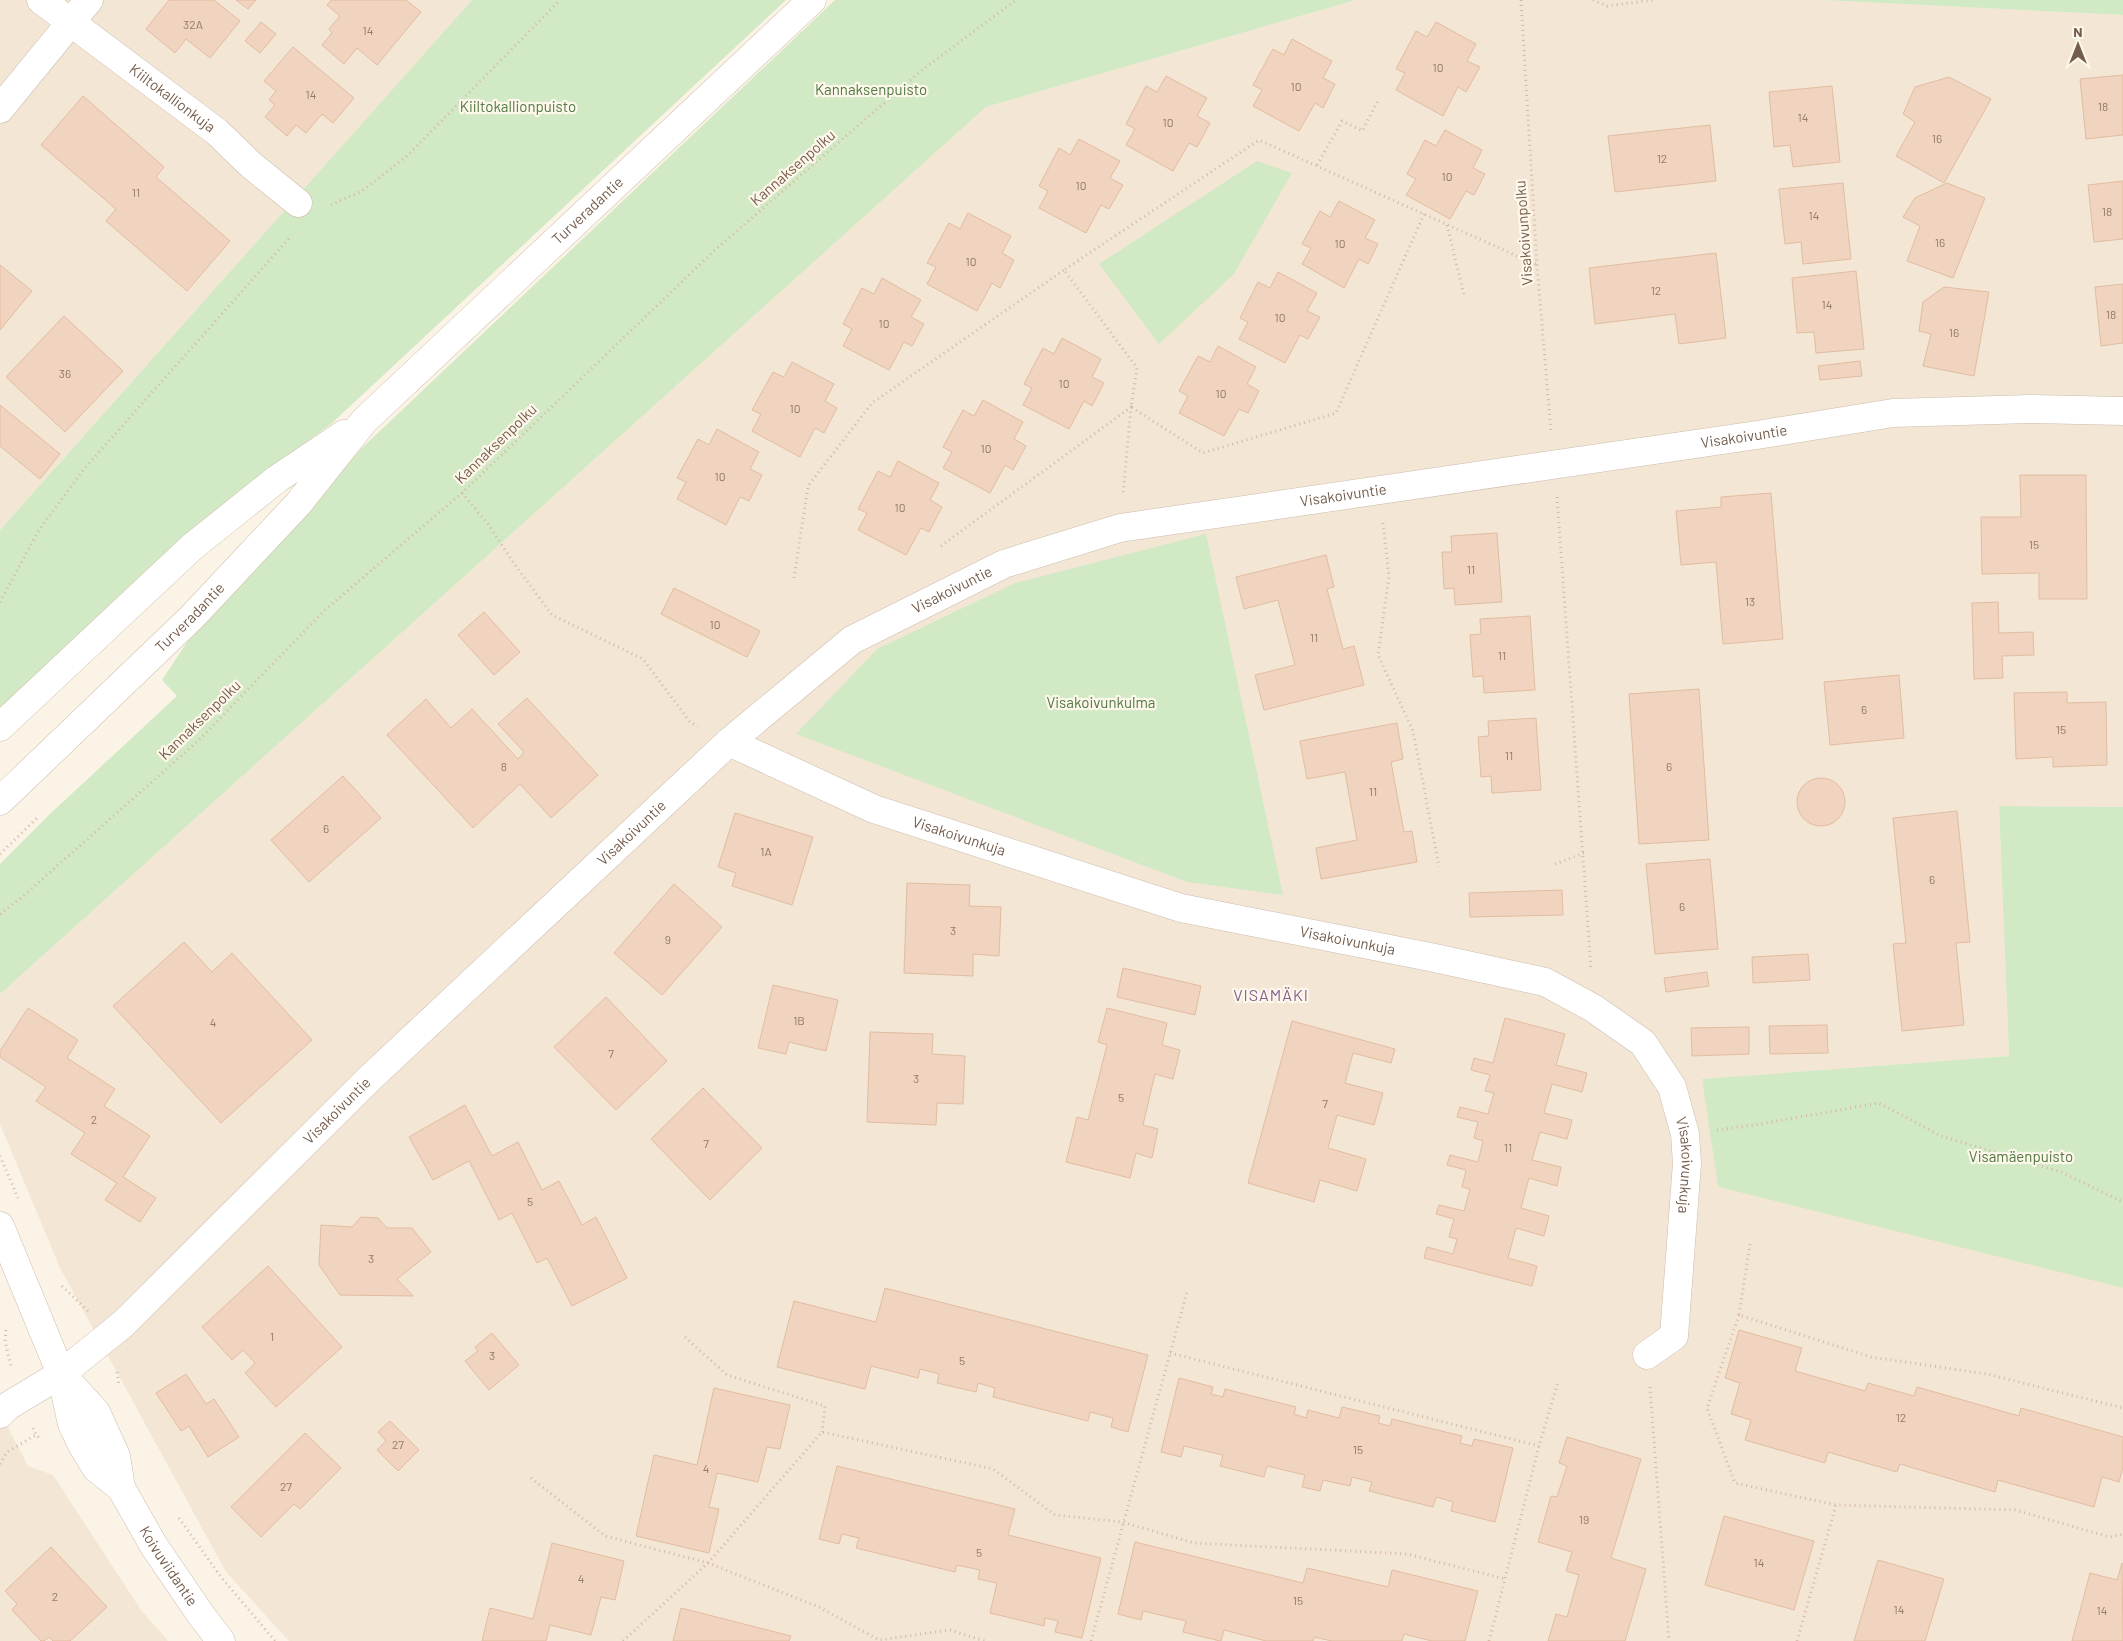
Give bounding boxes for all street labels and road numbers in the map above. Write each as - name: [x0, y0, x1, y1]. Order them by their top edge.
- street label: Kiiltokallionkuja: [126, 60, 219, 136]
- street label: Kannaksenpolku: [746, 125, 839, 209]
- street label: Turveradantie: [548, 172, 626, 248]
- street label: Visakoivunpolku: [1510, 180, 1536, 286]
- street label: Kannaksenpolku: [451, 400, 540, 487]
- street label: Visakoivuntie: [1699, 420, 1788, 451]
- street label: Visakoivuntie: [1299, 479, 1388, 510]
- street label: Visakoivuntie: [909, 561, 995, 617]
- street label: Turveradantie: [151, 578, 228, 656]
- street label: Kannaksenpolku: [155, 676, 244, 763]
- street label: Visakoivuntie: [593, 796, 669, 869]
- street label: Visakoivunkuja: [910, 812, 1008, 859]
- street label: Visakoivunkuja: [1298, 922, 1397, 958]
- street label: Visakoivuntie: [299, 1073, 374, 1147]
- street label: Visakoivunkuja: [1673, 1115, 1697, 1214]
- street label: Koivuviidantie: [137, 1523, 202, 1609]

